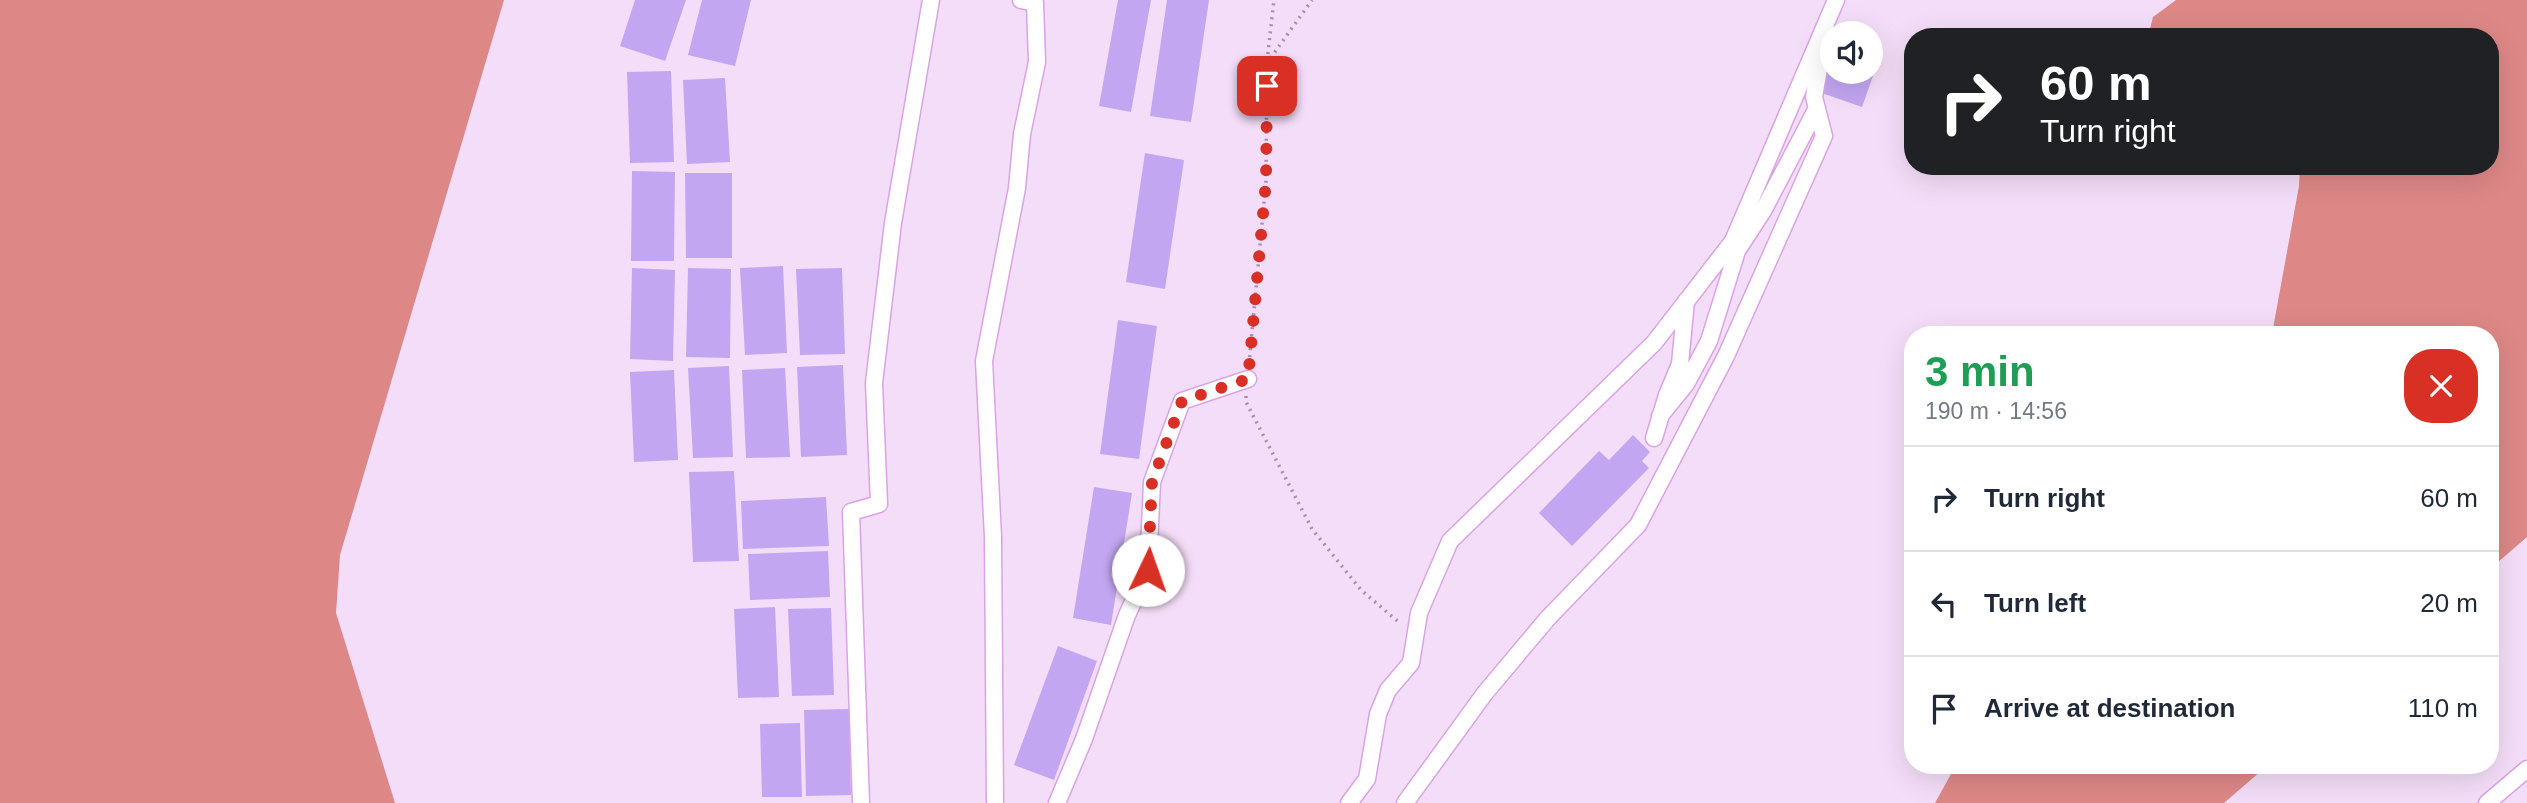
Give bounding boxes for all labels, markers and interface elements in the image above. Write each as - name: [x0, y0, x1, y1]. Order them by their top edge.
- map controls: [1820, 21, 1883, 84]
- button: sound: [1820, 21, 1883, 84]
- pin: [1237, 56, 1297, 116]
- icon: right: [1925, 56, 2016, 147]
- text: 60 m: [2040, 56, 2152, 110]
- icon: arrive: [1248, 67, 1286, 105]
- text: Turn right: [2040, 113, 2176, 149]
- text: 3 min: [1925, 348, 2035, 395]
- button: close: [2404, 349, 2478, 423]
- text: 190 m · 14:56: [1925, 398, 2067, 424]
- icon: right: [1925, 480, 1963, 518]
- text: Turn right: [1984, 483, 2105, 513]
- text: 60 m: [2420, 483, 2478, 513]
- position arrow: [1111, 533, 1185, 607]
- icon: left: [1925, 585, 1963, 623]
- text: Turn left: [1984, 588, 2086, 618]
- text: 20 m: [2420, 588, 2478, 618]
- icon: arrive: [1925, 690, 1963, 728]
- text: Arrive at destination: [1984, 693, 2235, 723]
- text: 110 m: [2408, 693, 2478, 723]

